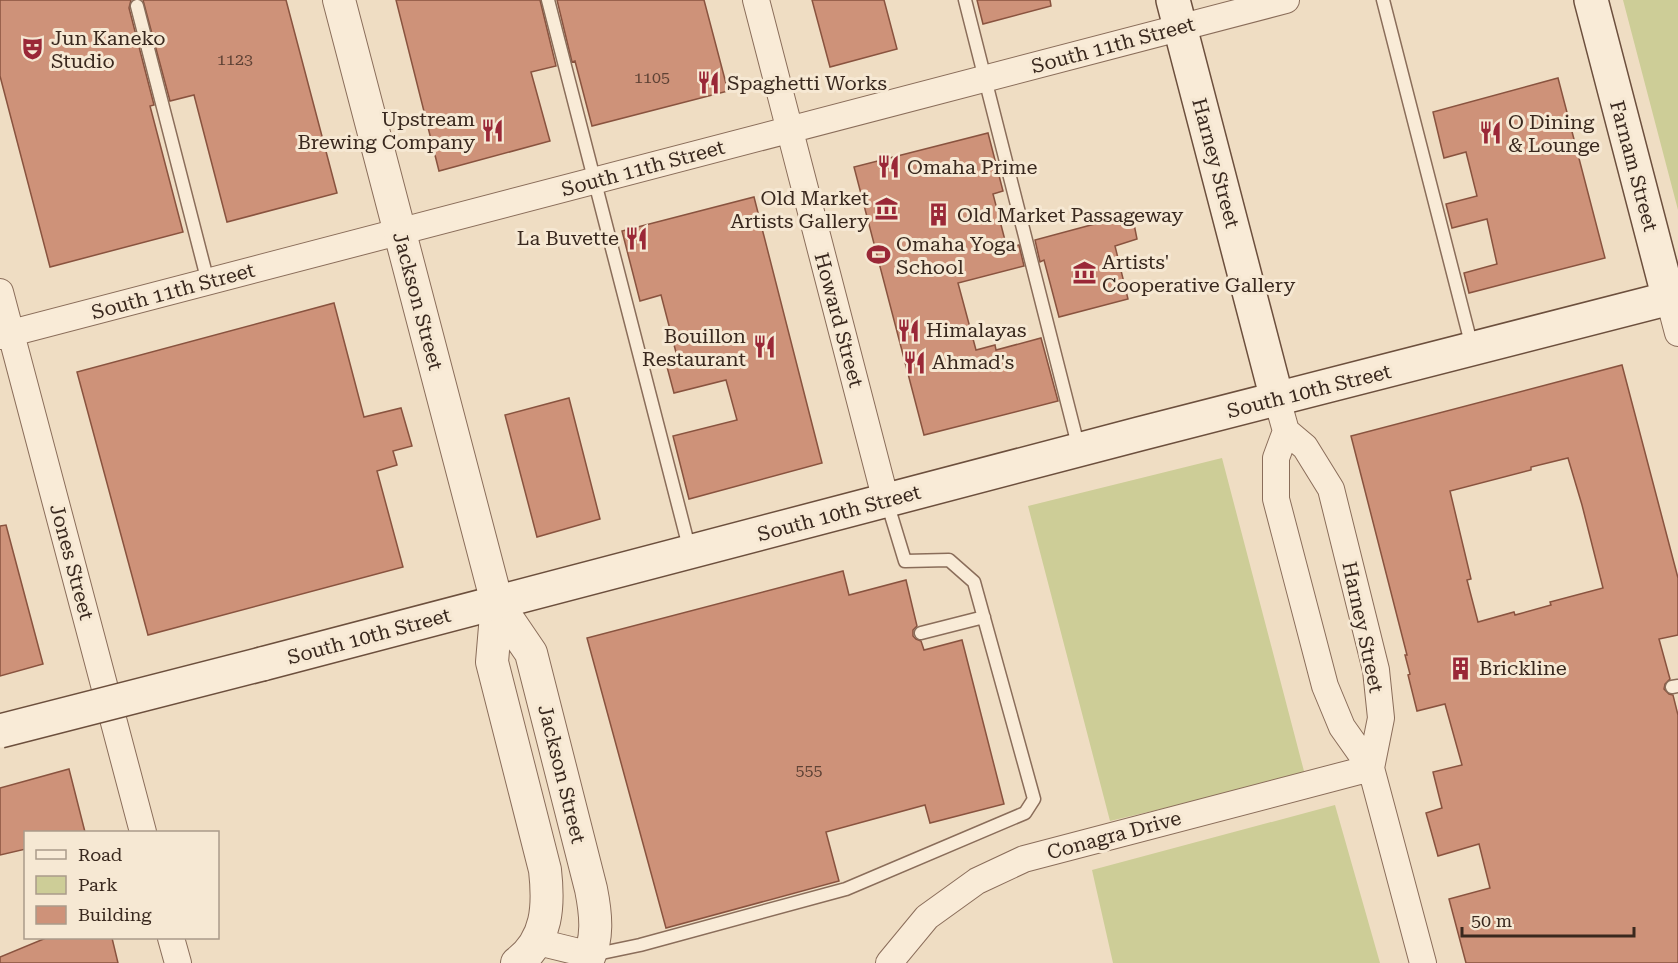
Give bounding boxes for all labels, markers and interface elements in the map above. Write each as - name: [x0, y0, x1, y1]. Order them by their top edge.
- street label: South 11th Street: [1029, 12, 1198, 78]
- place label: Jun Kaneko Studio: [51, 26, 166, 73]
- theatre icon: Jun Kaneko Studio: [20, 36, 46, 62]
- house number: 1123: [217, 50, 253, 69]
- house number: 1105: [634, 68, 670, 87]
- restaurant icon: Spaghetti Works: [696, 70, 722, 96]
- place label: Spaghetti Works: [727, 71, 887, 95]
- street label: Harney Street: [1187, 95, 1245, 231]
- street label: Farnam Street: [1605, 98, 1663, 235]
- place label: Upstream Brewing Company: [297, 107, 475, 154]
- place label: O Dining & Lounge: [1508, 110, 1600, 157]
- restaurant icon: Upstream Brewing Company: [480, 118, 506, 144]
- restaurant icon: O Dining & Lounge: [1477, 120, 1503, 146]
- street label: South 11th Street: [559, 135, 728, 201]
- restaurant icon: Omaha Prime: [876, 154, 902, 180]
- place label: Omaha Prime: [907, 155, 1038, 179]
- place label: Old Market Artists Gallery: [731, 186, 870, 233]
- museum icon: Old Market Artists Gallery: [874, 196, 900, 222]
- building icon: Old Market Passageway: [926, 202, 952, 228]
- place label: Old Market Passageway: [957, 203, 1183, 227]
- restaurant icon: La Buvette: [624, 225, 650, 251]
- place label: La Buvette: [517, 226, 619, 250]
- street label: Jackson Street: [388, 229, 448, 373]
- place label: Omaha Yoga School: [896, 232, 1016, 279]
- sports icon: Omaha Yoga School: [865, 242, 891, 268]
- street label: Howard Street: [809, 250, 869, 391]
- place label: Artists' Cooperative Gallery: [1102, 250, 1295, 297]
- street label: South 11th Street: [89, 258, 258, 324]
- museum icon: Artists' Cooperative Gallery: [1071, 260, 1097, 286]
- restaurant icon: Himalayas: [895, 317, 921, 343]
- place label: Himalayas: [926, 318, 1026, 342]
- place label: Bouillon Restaurant: [642, 324, 747, 371]
- restaurant icon: Bouillon Restaurant: [751, 334, 777, 360]
- restaurant icon: Ahmad's: [901, 349, 927, 375]
- place label: Ahmad's: [932, 350, 1014, 374]
- street label: South 10th Street: [1225, 359, 1394, 423]
- street label: South 10th Street: [755, 480, 924, 546]
- street label: Jones Street: [45, 501, 99, 623]
- street label: Harney Street: [1337, 559, 1389, 695]
- street label: South 10th Street: [285, 603, 454, 669]
- building icon: Brickline: [1448, 655, 1474, 681]
- place label: Brickline: [1479, 656, 1567, 680]
- street label: Jackson Street: [533, 702, 591, 846]
- house number: 555: [796, 761, 822, 780]
- street label: Conagra Drive: [1044, 806, 1184, 864]
- legend: [24, 831, 219, 939]
- text: Road: [78, 844, 123, 865]
- text: Park: [78, 874, 118, 895]
- scale bar: [1462, 900, 1634, 938]
- text: Building: [78, 904, 152, 925]
- text: 50 m: [1471, 910, 1512, 931]

